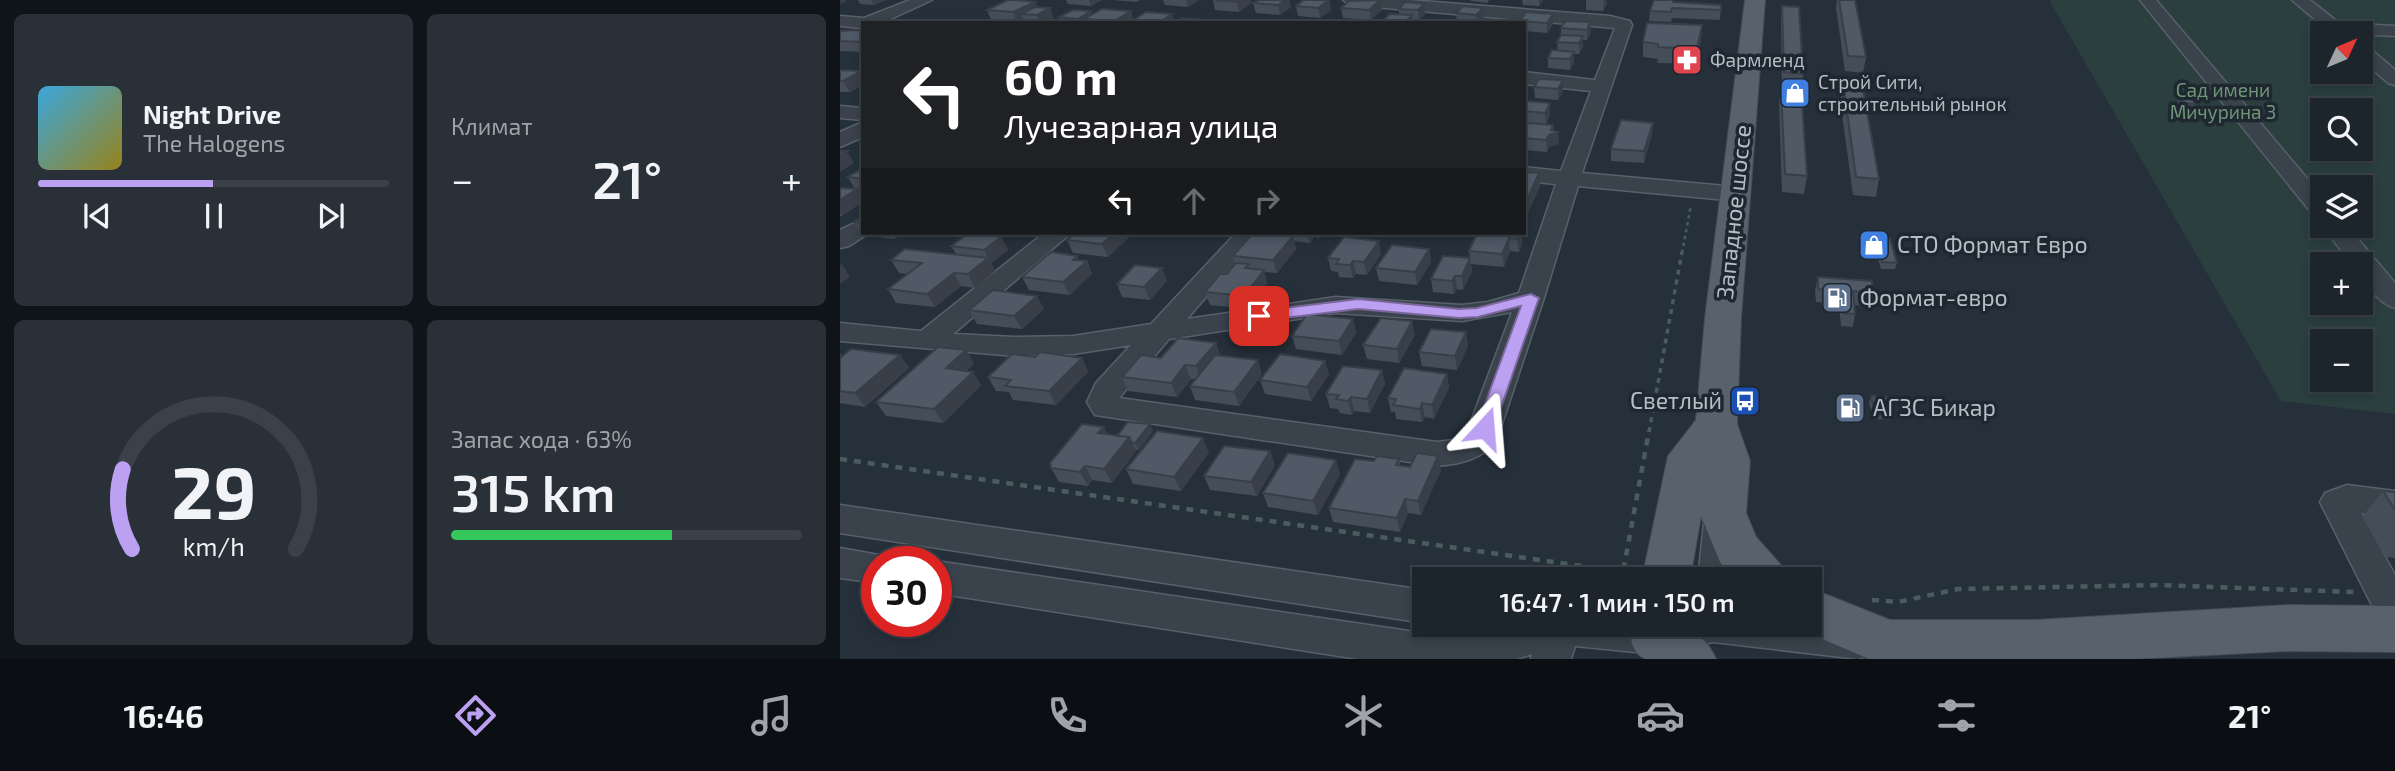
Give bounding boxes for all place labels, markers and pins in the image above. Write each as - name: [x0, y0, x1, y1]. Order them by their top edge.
- pharmacy icon: Фармленд: [1670, 43, 1704, 77]
- place label: Фармленд: [1710, 48, 1805, 71]
- place label: Строй Сити, строительный рынок: [1818, 70, 2007, 115]
- shop icon: Строй Сити, строительный рынок: [1778, 76, 1812, 110]
- shop icon: СТО Формат Евро: [1857, 228, 1891, 262]
- place label: СТО Формат Евро: [1897, 230, 2088, 258]
- fuel station icon: Формат-евро: [1820, 281, 1854, 315]
- place label: Формат-евро: [1860, 283, 2008, 311]
- pin: [1229, 286, 1289, 346]
- bus stop icon: Светлый: [1728, 384, 1762, 418]
- place label: Светлый: [1630, 386, 1722, 414]
- fuel station icon: АГЗС Бикар: [1833, 391, 1867, 425]
- place label: АГЗС Бикар: [1873, 393, 1996, 421]

